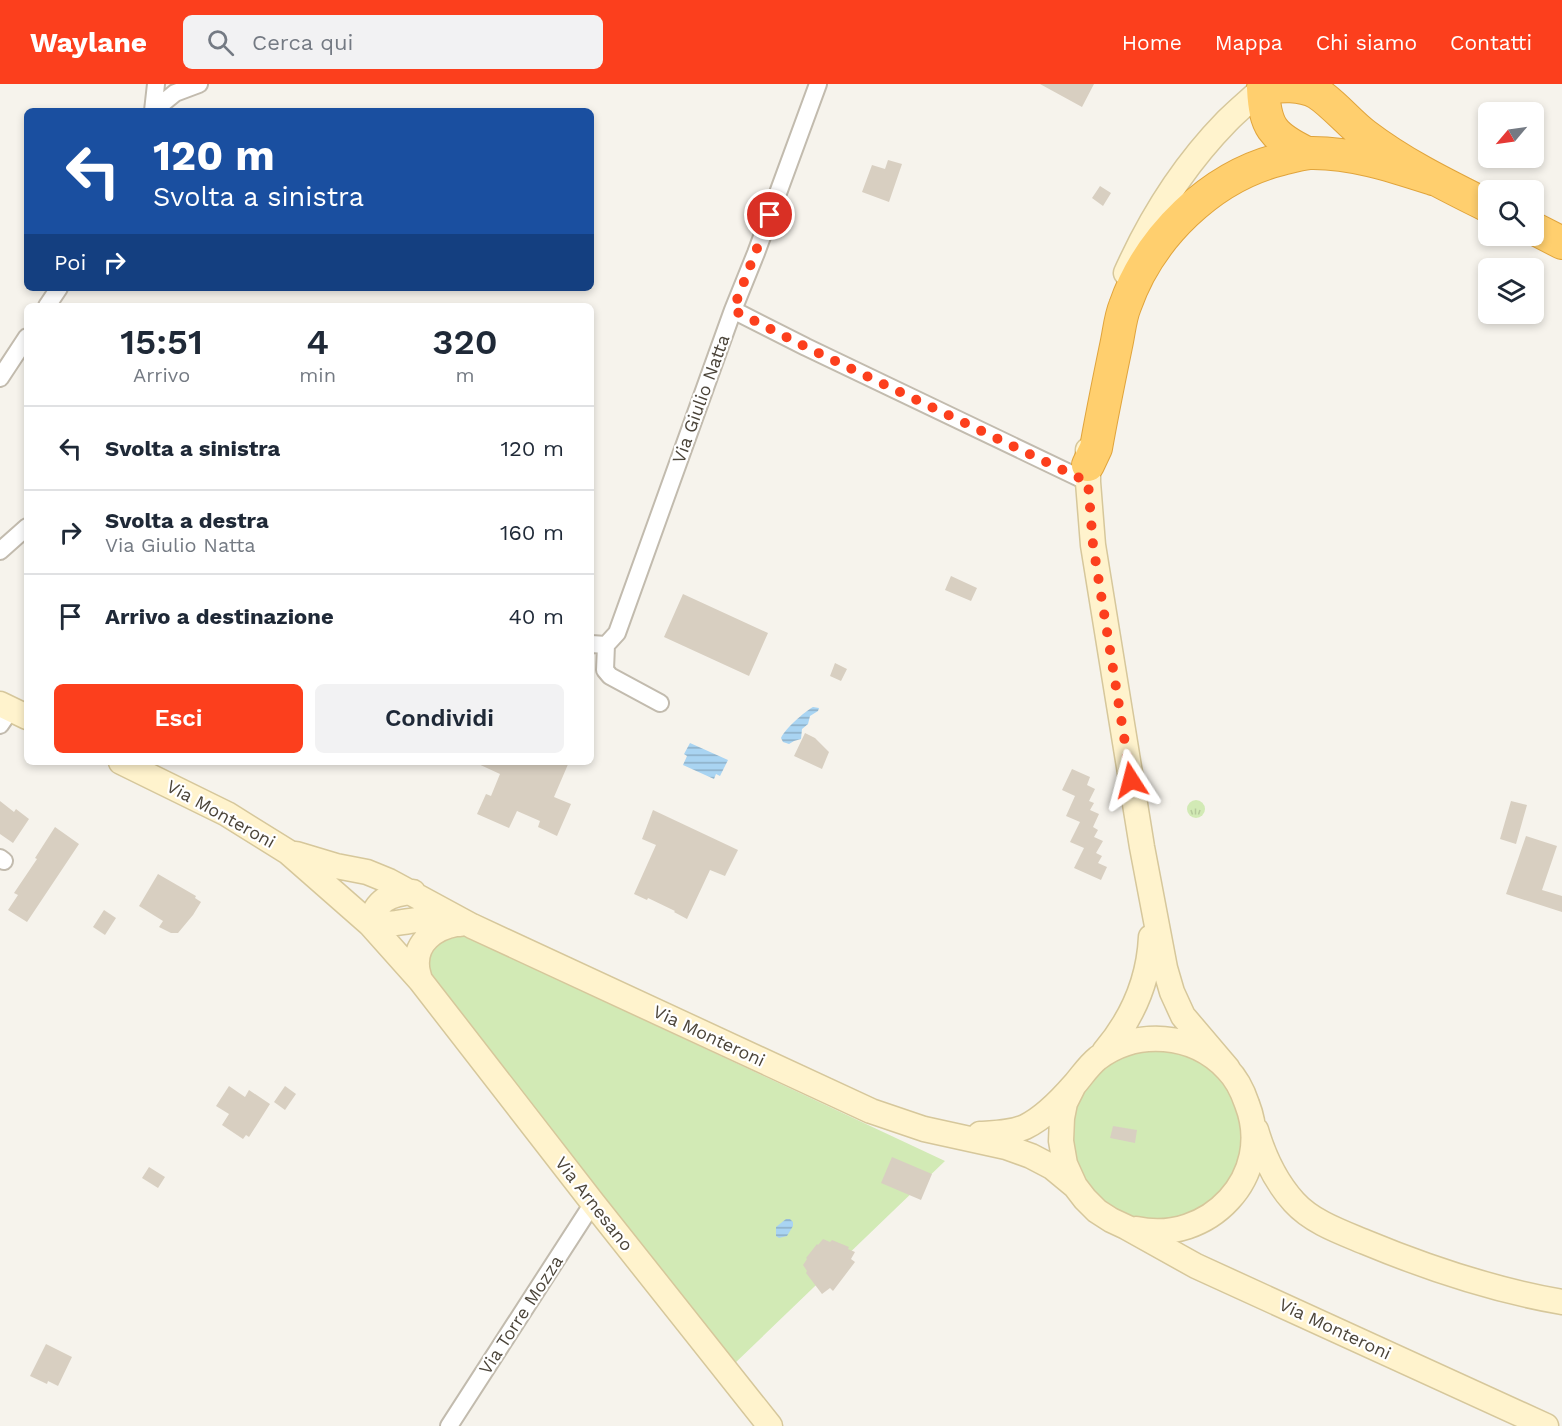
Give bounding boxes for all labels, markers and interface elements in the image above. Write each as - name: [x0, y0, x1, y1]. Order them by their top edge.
- search box: [183, 15, 603, 69]
- text: Waylane: [30, 26, 147, 59]
- icon: search: [204, 26, 237, 59]
- text: Cerca qui: [252, 30, 353, 55]
- text: Home: [1122, 30, 1182, 55]
- text: Mappa: [1215, 30, 1283, 55]
- text: Chi siamo: [1316, 30, 1417, 55]
- text: Contatti: [1450, 30, 1532, 55]
- north arrow: [1478, 102, 1544, 168]
- map controls: [1478, 102, 1544, 324]
- text: 120 m: [153, 131, 275, 180]
- icon: left: [54, 132, 132, 210]
- button: search: [1478, 180, 1544, 246]
- text: Svolta a sinistra: [153, 181, 364, 213]
- pin: [744, 189, 795, 240]
- icon: arrive: [753, 198, 786, 231]
- icon: right: [98, 246, 131, 279]
- text: Poi: [54, 250, 86, 275]
- button: layers: [1478, 258, 1544, 324]
- text: 15:51: [120, 321, 203, 363]
- text: 4: [306, 321, 329, 363]
- text: 320: [432, 321, 498, 363]
- street label: Via Giulio Natta: [667, 332, 734, 466]
- text: Arrivo: [133, 363, 190, 387]
- text: min: [299, 363, 336, 387]
- text: m: [455, 363, 475, 387]
- icon: left: [54, 432, 87, 465]
- text: Svolta a sinistra: [105, 436, 280, 461]
- text: 120 m: [500, 436, 564, 461]
- text: Svolta a destra: [105, 508, 269, 533]
- icon: right: [54, 516, 87, 549]
- text: 160 m: [500, 520, 564, 545]
- text: Via Giulio Natta: [105, 533, 256, 557]
- icon: arrive: [54, 600, 87, 633]
- text: Arrivo a destinazione: [105, 604, 334, 629]
- text: 40 m: [508, 604, 564, 629]
- button: Esci: [54, 684, 303, 753]
- button: Condividi: [315, 684, 564, 753]
- position arrow: [1099, 748, 1163, 812]
- street label: Via Monteroni: [163, 775, 279, 852]
- street label: Via Monteroni: [650, 1000, 769, 1071]
- street label: Via Arnesano: [551, 1152, 638, 1255]
- street label: Via Torre Mozza: [474, 1251, 567, 1378]
- street label: Via Monteroni: [1276, 1293, 1395, 1364]

